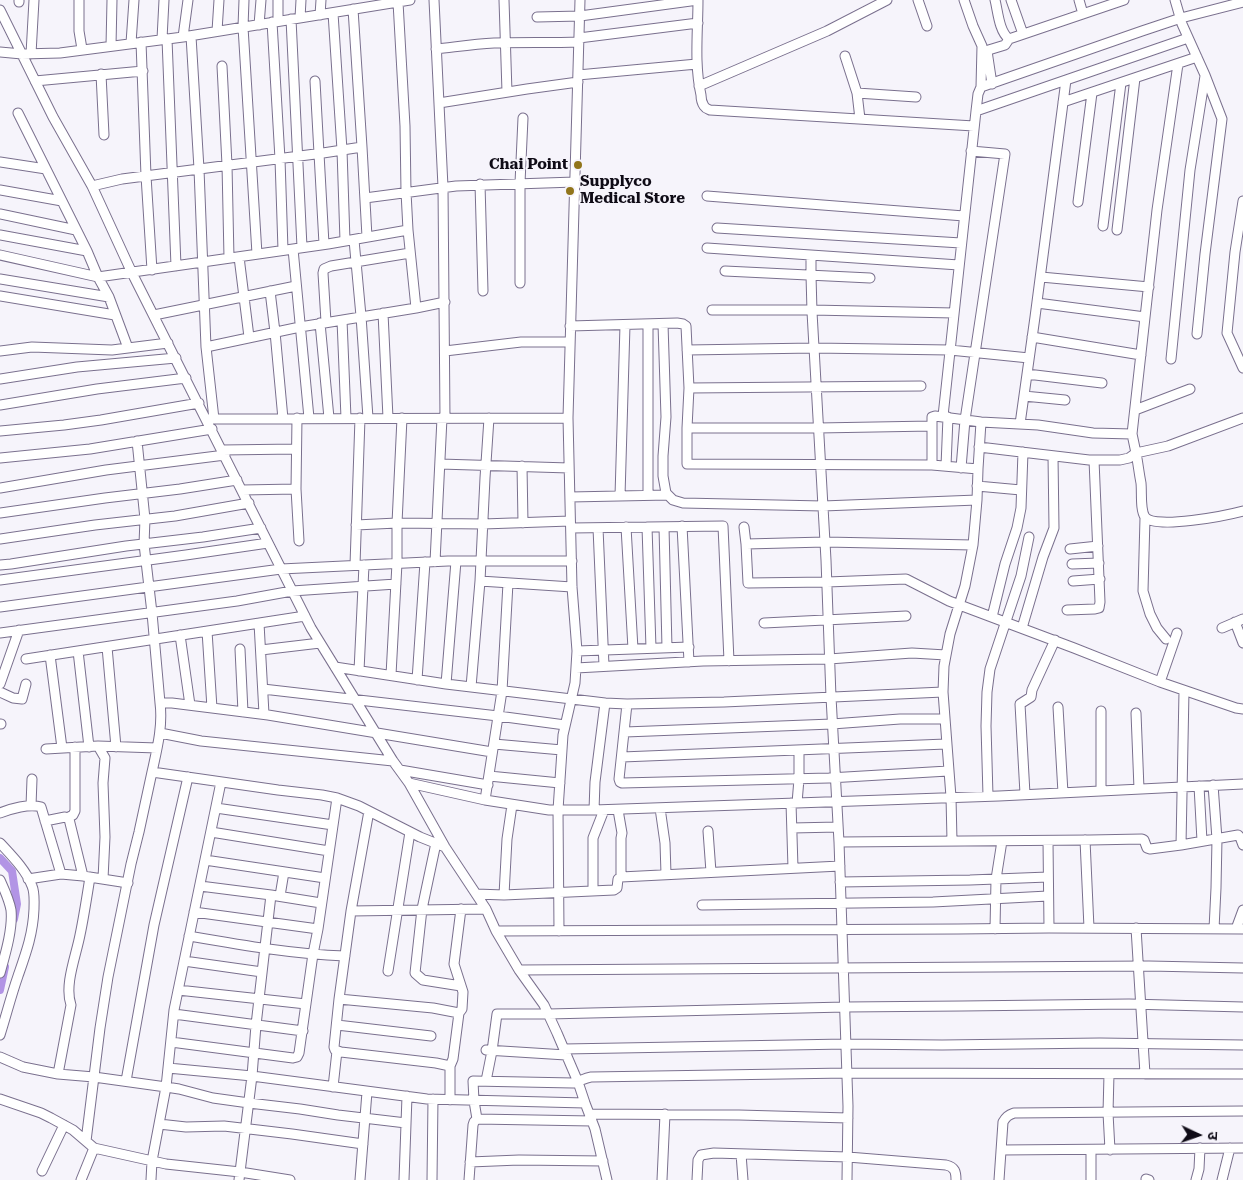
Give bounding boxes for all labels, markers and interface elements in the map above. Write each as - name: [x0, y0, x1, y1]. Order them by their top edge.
- place label: Chai Point: [489, 156, 568, 174]
- marker: Chai Point: [572, 159, 584, 171]
- place label: Supplyco Medical Store: [580, 173, 685, 208]
- marker: Supplyco Medical Store: [564, 185, 576, 197]
- north arrow: [1173, 1110, 1223, 1160]
- text: उ: [1205, 1131, 1221, 1140]

